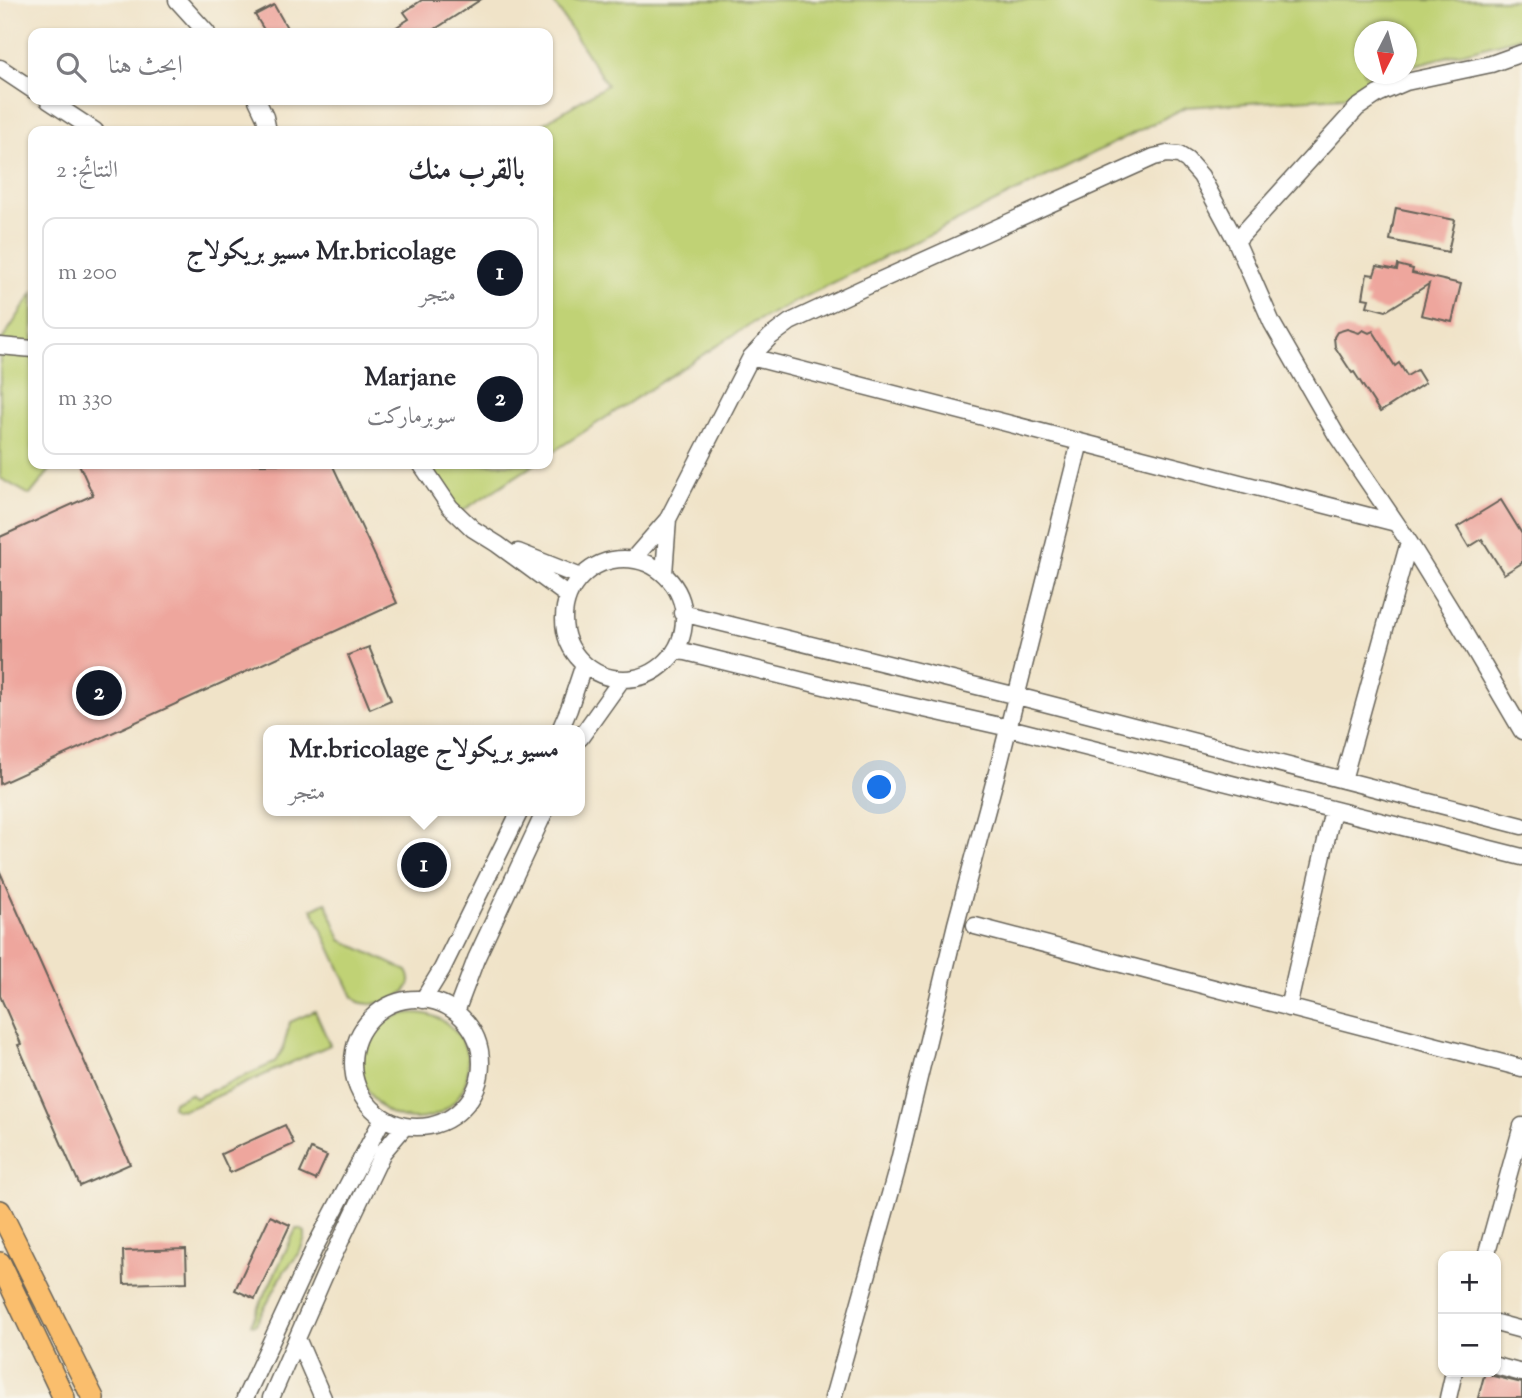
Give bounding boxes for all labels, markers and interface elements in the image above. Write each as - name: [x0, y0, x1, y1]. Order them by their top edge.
- north arrow: [1354, 21, 1417, 84]
- search box: [28, 28, 553, 105]
- icon: search: [52, 48, 90, 86]
- text: ابحث هنا: [108, 48, 183, 85]
- text: بالقرب منك: [408, 150, 525, 193]
- text: النتائج: 2: [56, 155, 118, 188]
- text: Mr.bricolage مسيو بريكولاج: [186, 234, 456, 271]
- text: 200 m: [58, 257, 117, 290]
- text: 1: [496, 257, 504, 290]
- text: متجر: [420, 279, 456, 312]
- text: Marjane: [364, 360, 456, 397]
- text: 330 m: [58, 383, 112, 416]
- text: 2: [495, 383, 505, 416]
- text: سوبرماركت: [367, 401, 456, 434]
- pin: 2: [76, 667, 122, 719]
- popup: [263, 725, 585, 816]
- text: Mr.bricolage مسيو بريكولاج: [289, 732, 559, 769]
- your location: [862, 770, 896, 804]
- text: متجر: [289, 777, 325, 810]
- pin: 1: [401, 839, 447, 891]
- map controls: [1438, 1251, 1501, 1377]
- button: +: [1438, 1251, 1501, 1314]
- button: −: [1438, 1314, 1501, 1377]

